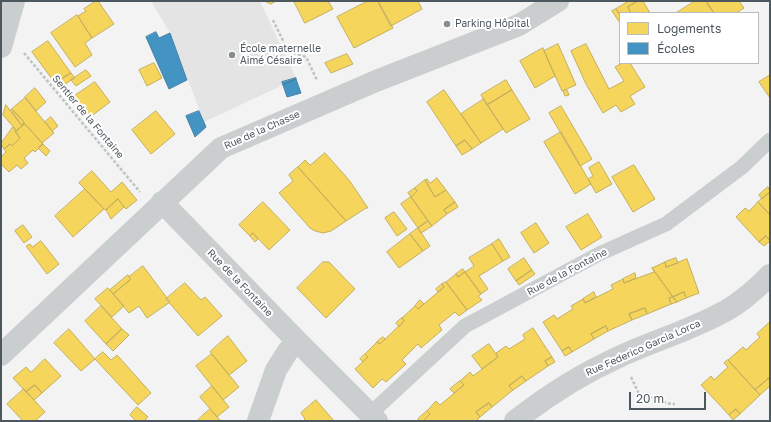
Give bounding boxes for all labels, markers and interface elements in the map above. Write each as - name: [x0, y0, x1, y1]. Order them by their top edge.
- legend: [619, 12, 759, 64]
- place label: Parking Hôpital: [455, 18, 529, 30]
- marker: Parking Hôpital: [442, 19, 452, 29]
- text: Logements: [657, 21, 721, 36]
- text: Écoles: [657, 41, 695, 56]
- place label: École maternelle Aimé Césaire: [240, 43, 321, 66]
- marker: École maternelle Aimé Césaire: [227, 50, 237, 60]
- street label: Sentier de la Fontaine: [50, 73, 126, 161]
- street label: Rue de la Chasse: [222, 108, 302, 152]
- street label: Rue de la Fontaine: [525, 246, 609, 298]
- street label: Rue de la Fontaine: [205, 247, 275, 319]
- street label: Rue Federico Garcia Lorca: [584, 317, 702, 379]
- scale bar: [631, 384, 708, 410]
- text: 20 m: [636, 391, 664, 406]

